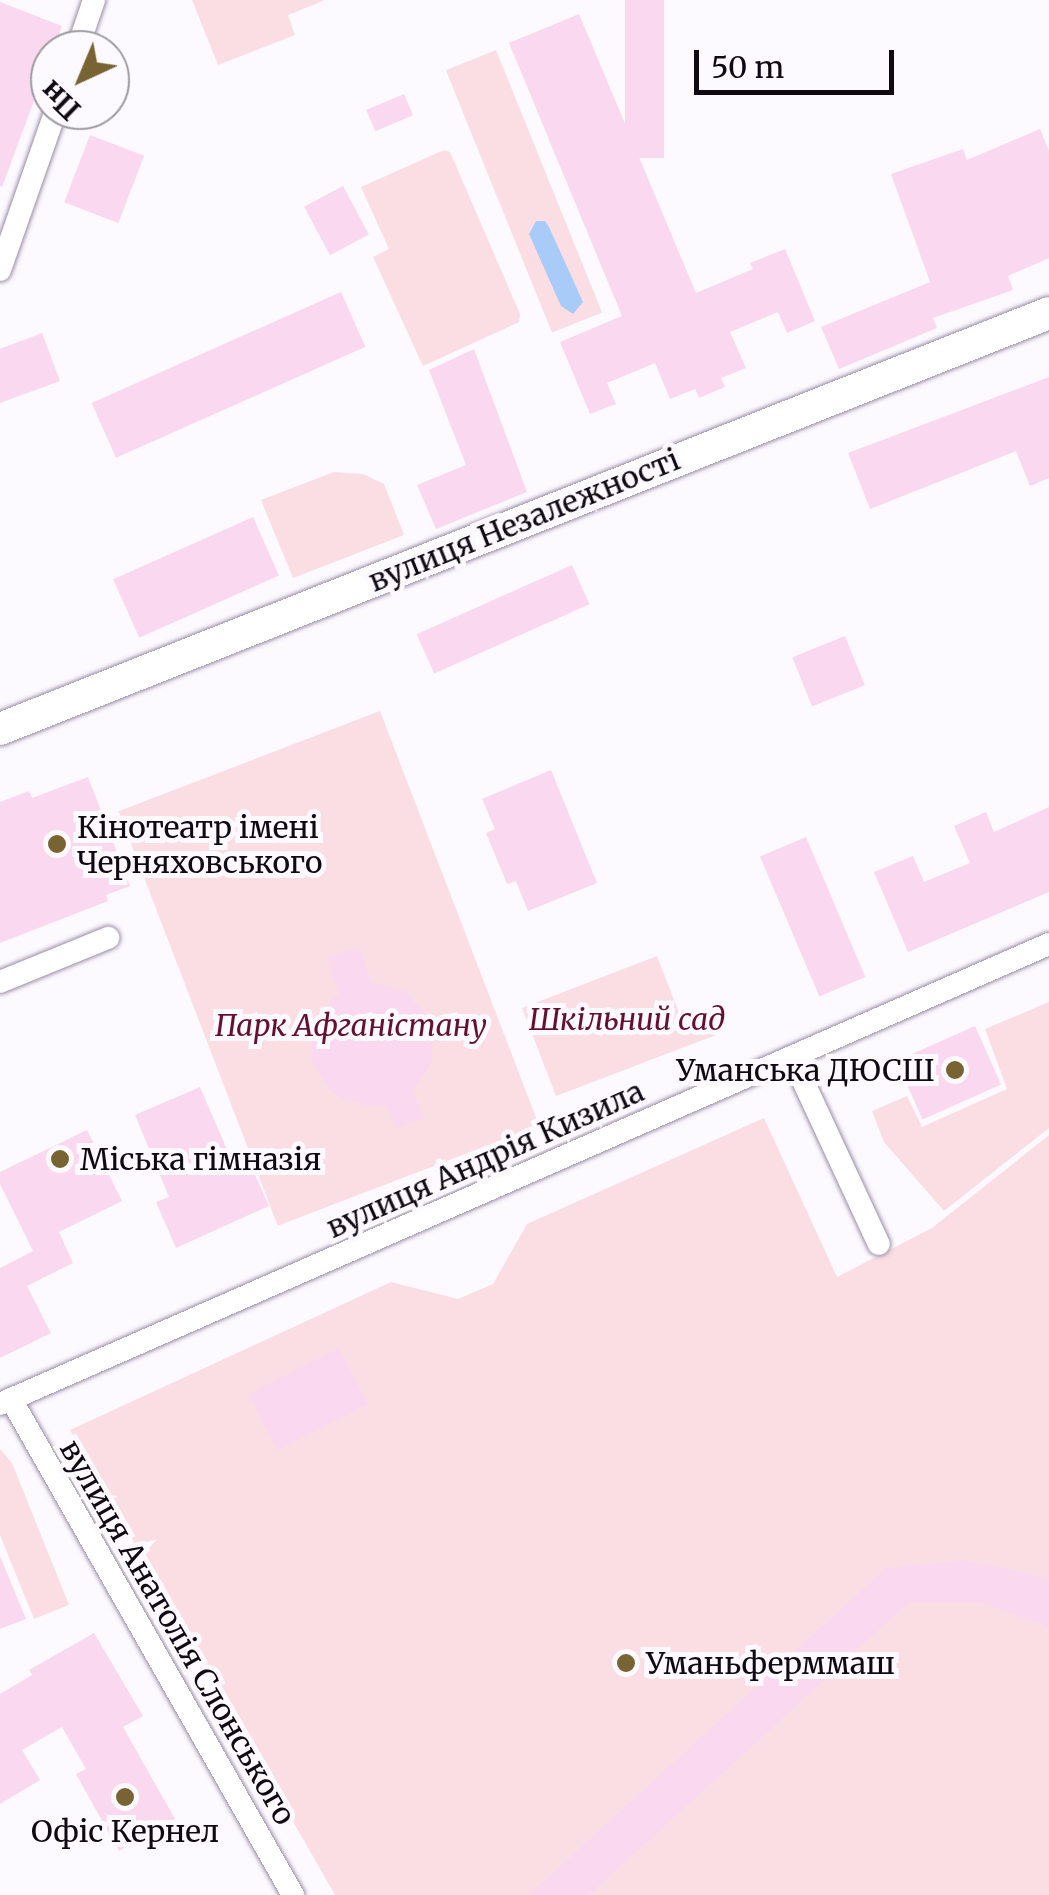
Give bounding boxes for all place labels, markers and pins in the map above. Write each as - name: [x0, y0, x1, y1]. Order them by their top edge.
- place label: Кінотеатр імені Черняховського: [77, 809, 323, 880]
- marker: Кінотеатр імені Черняховського: [46, 833, 68, 855]
- place label: Уманська ДЮСШ: [676, 1052, 935, 1088]
- marker: Уманська ДЮСШ: [944, 1059, 966, 1081]
- place label: Міська гімназія: [80, 1141, 321, 1177]
- marker: Міська гімназія: [49, 1148, 71, 1170]
- place label: Уманьферммаш: [646, 1645, 895, 1681]
- marker: Уманьферммаш: [615, 1652, 637, 1674]
- marker: Офіс Кернел: [114, 1786, 136, 1808]
- place label: Офіс Кернел: [31, 1813, 219, 1849]

